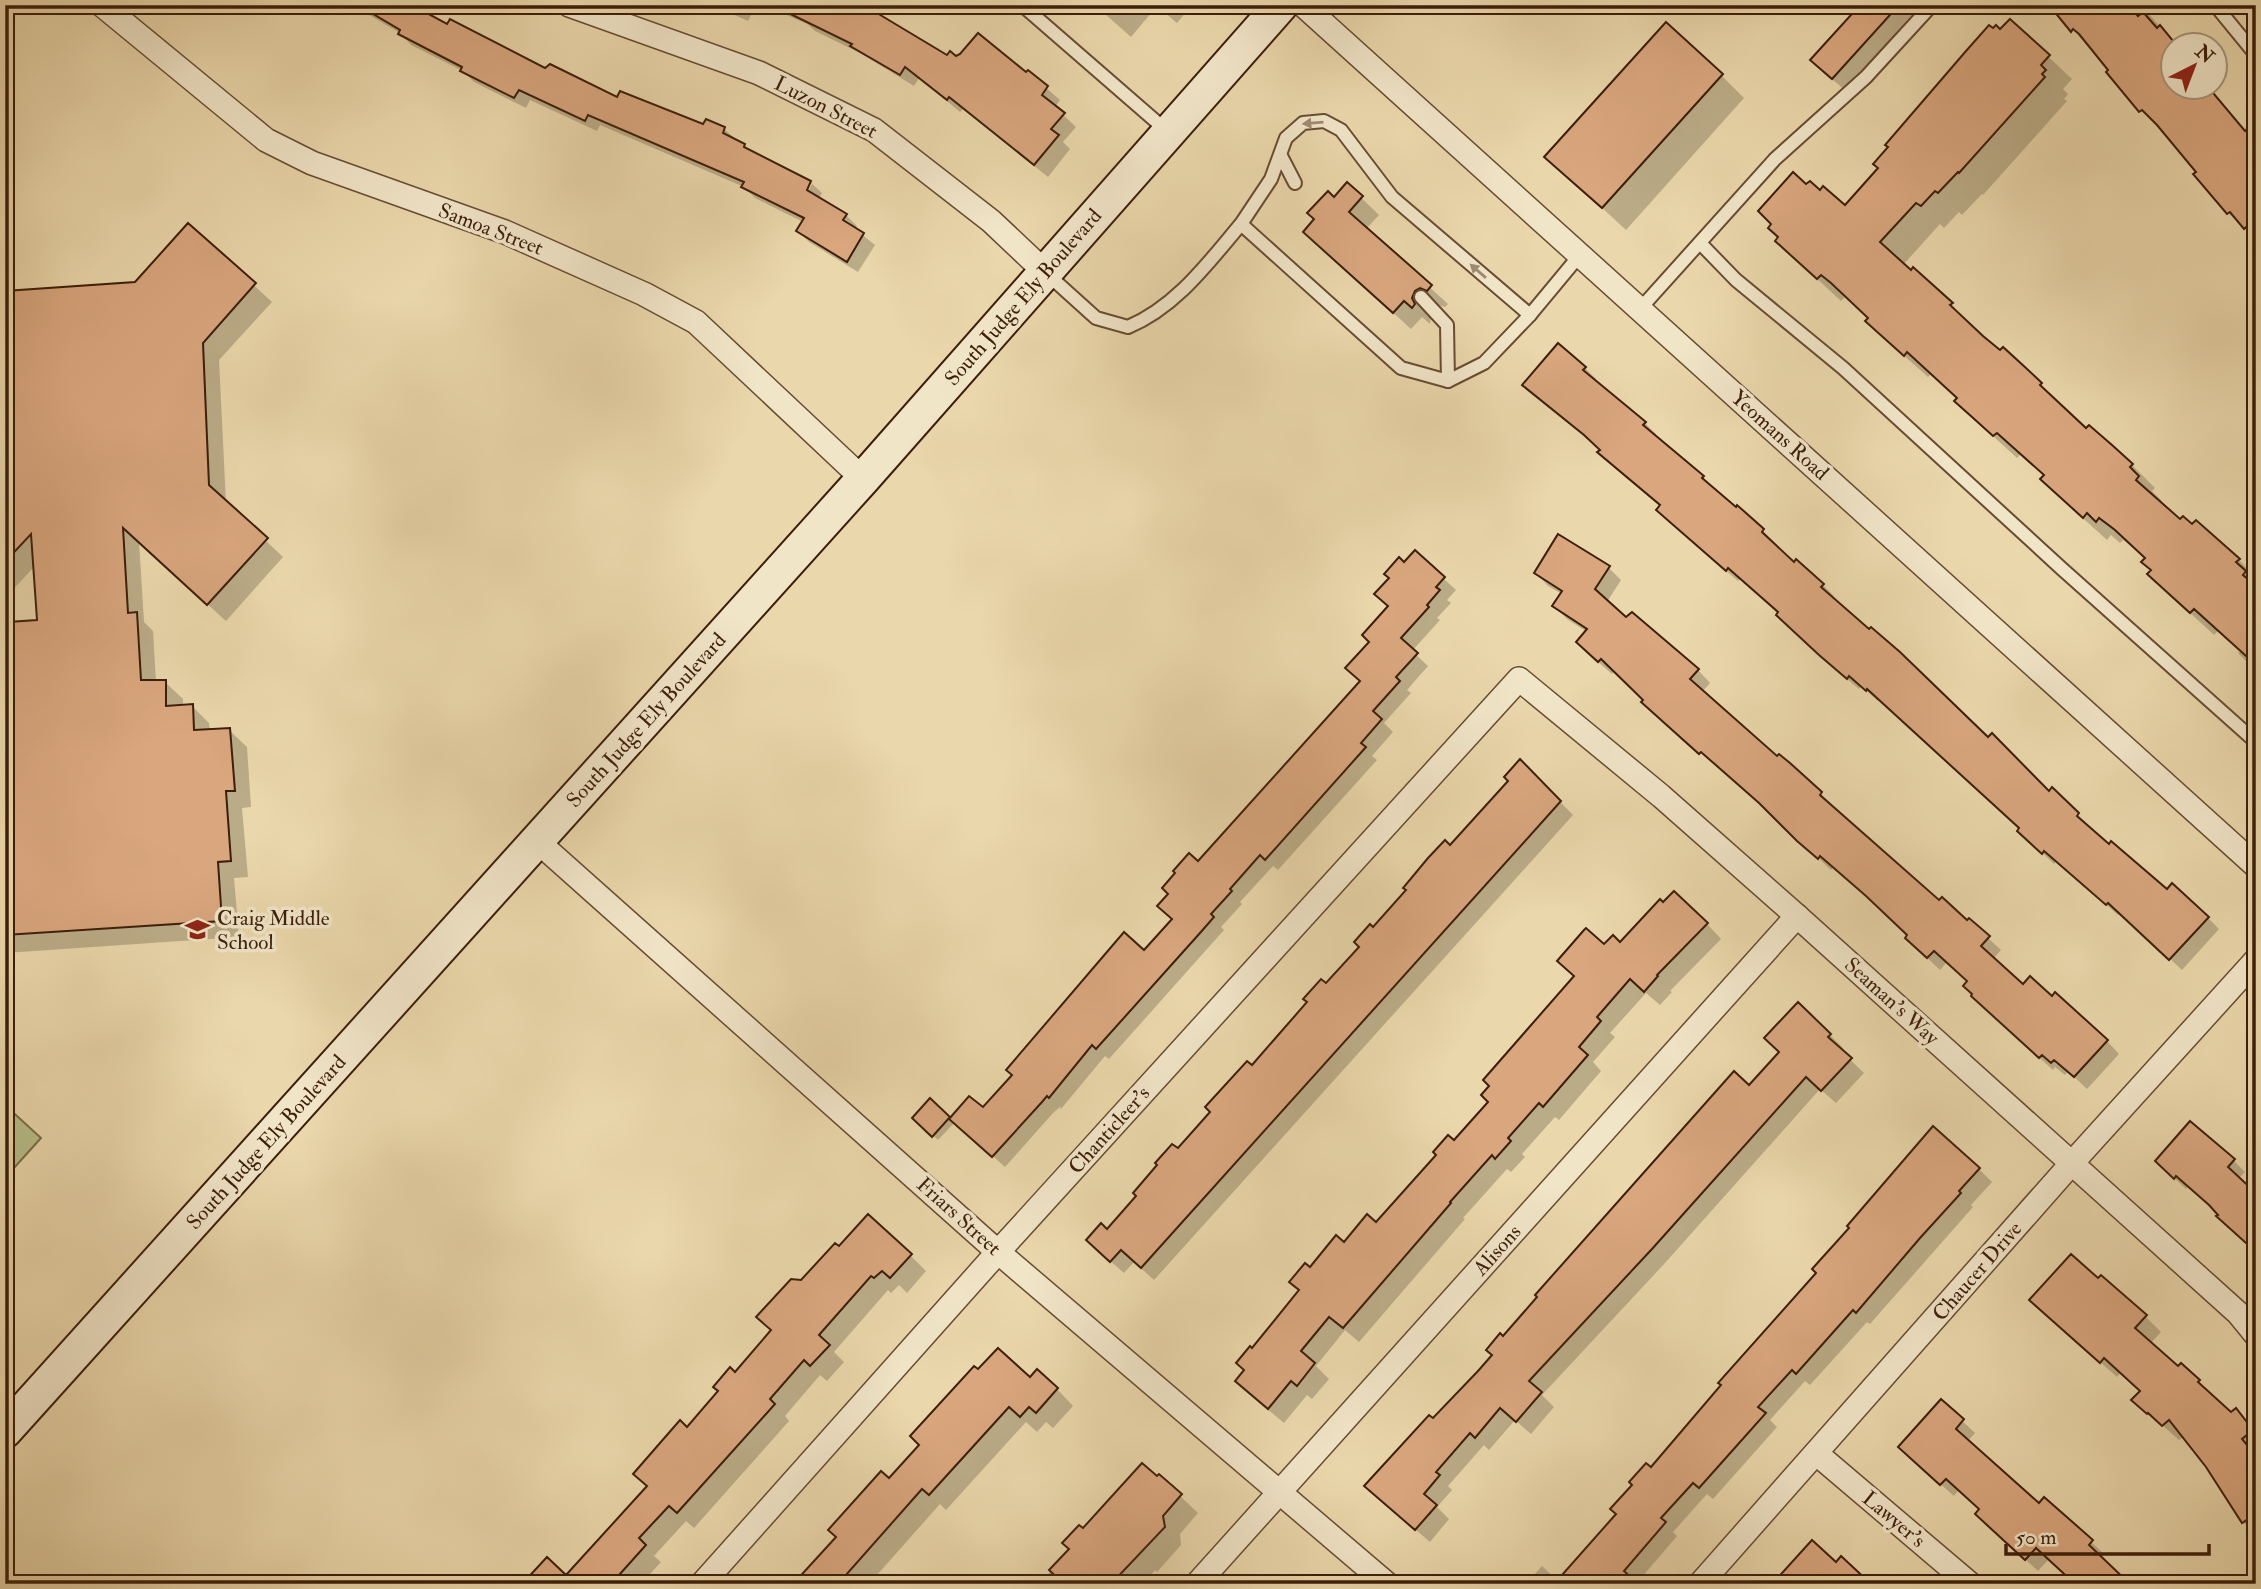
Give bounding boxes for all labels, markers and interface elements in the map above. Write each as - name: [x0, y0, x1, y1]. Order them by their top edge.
- north arrow: [2160, 32, 2230, 102]
- text: N: [2190, 39, 2220, 69]
- street label: Luzon Street: [770, 70, 882, 145]
- one-way arrow: [1302, 118, 1324, 129]
- street label: Samoa Street: [434, 197, 547, 262]
- street label: South Judge Ely Boulevard: [939, 203, 1108, 392]
- one-way arrow: [1470, 264, 1487, 279]
- street label: Yeomans Road: [1725, 384, 1835, 487]
- street label: South Judge Ely Boulevard: [561, 627, 733, 813]
- place label: Craig Middle School: [217, 905, 330, 956]
- school or university icon: Craig Middle School: [183, 916, 211, 944]
- street label: Seaman's Way: [1839, 952, 1945, 1052]
- street label: South Judge Ely Boulevard: [181, 1049, 353, 1235]
- street label: Chanticleer's: [1063, 1081, 1156, 1180]
- street label: Friars Street: [911, 1171, 1007, 1262]
- street label: Chaucer Drive: [1927, 1216, 2028, 1327]
- street label: Alisons: [1467, 1219, 1527, 1282]
- street label: Lawyer's: [1856, 1485, 1931, 1554]
- scale bar: [2006, 1512, 2208, 1556]
- text: 50 m: [2016, 1524, 2057, 1551]

